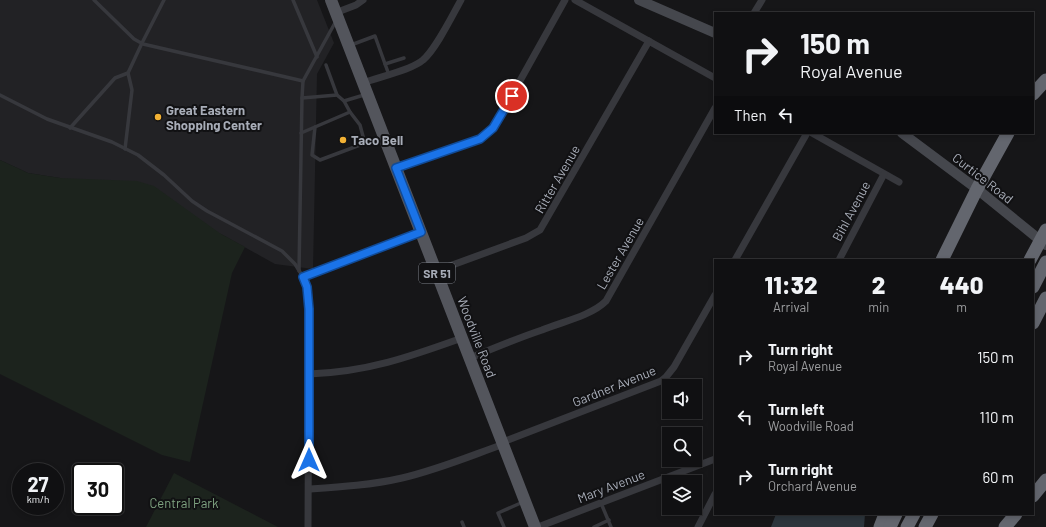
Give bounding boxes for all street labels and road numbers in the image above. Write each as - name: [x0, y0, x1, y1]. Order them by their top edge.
- street label: Ritter Avenue: [531, 142, 583, 216]
- street label: Curtice Road: [949, 149, 1017, 207]
- street label: Bihl Avenue: [829, 178, 873, 244]
- street label: Lester Avenue: [593, 214, 647, 292]
- road number: SR 51: [419, 263, 455, 283]
- street label: Woodville Road: [454, 294, 500, 380]
- street label: Gardner Avenue: [570, 362, 658, 410]
- street label: Mary Avenue: [575, 466, 647, 506]

